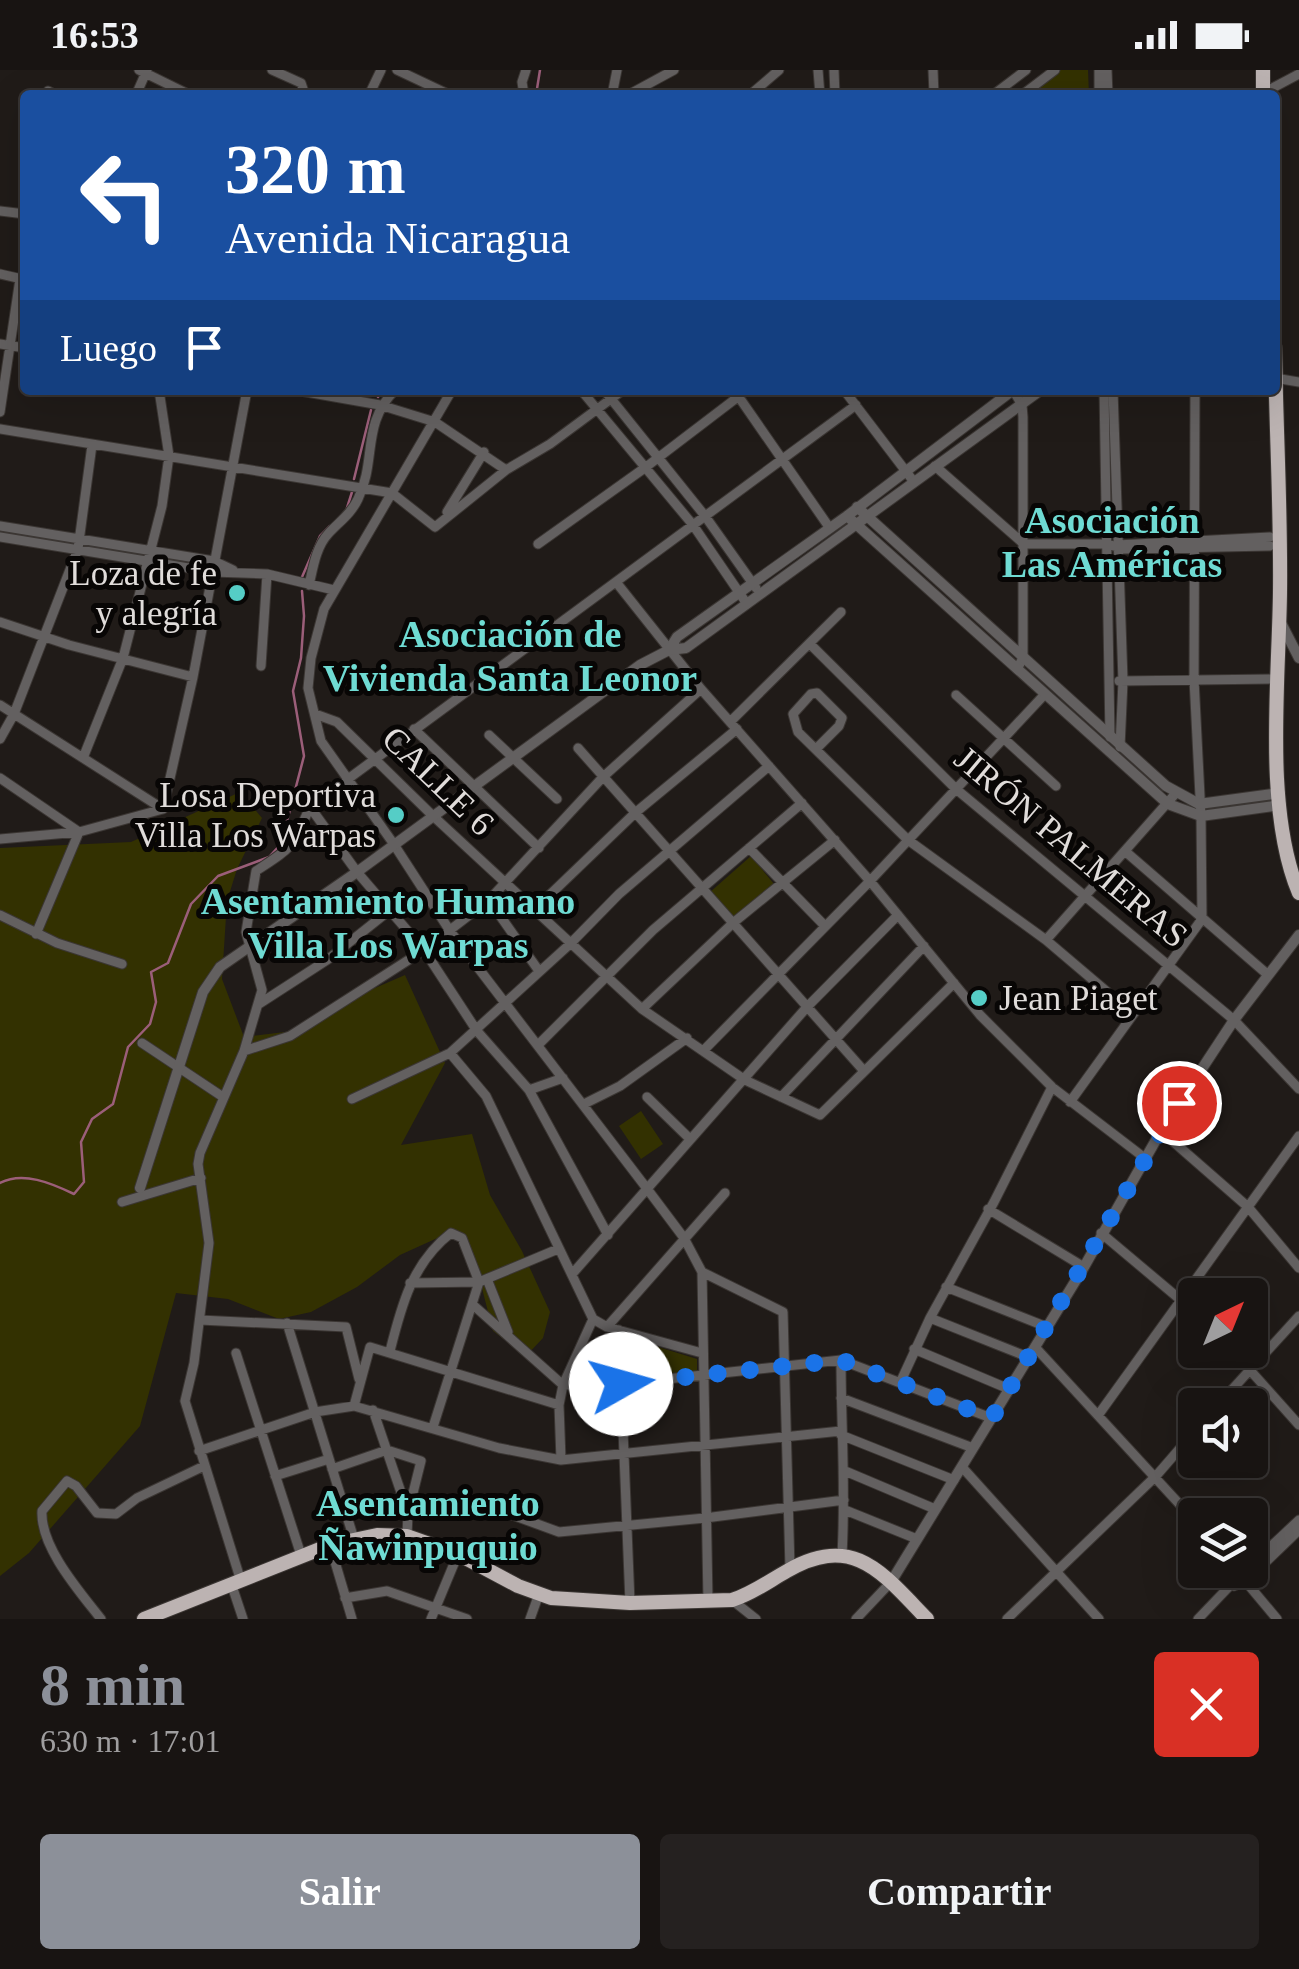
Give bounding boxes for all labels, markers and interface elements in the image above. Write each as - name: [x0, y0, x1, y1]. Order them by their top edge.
- text: 16:53: [50, 14, 139, 56]
- icon: left: [60, 130, 190, 260]
- text: 320 m: [225, 131, 406, 208]
- text: Avenida Nicaragua: [225, 213, 570, 263]
- icon: arrive: [177, 320, 232, 375]
- text: Luego: [60, 327, 157, 369]
- district label: Asociación Las Américas: [1002, 499, 1222, 585]
- place label: Loza de fe y alegría: [69, 554, 217, 633]
- marker: Loza de fe y alegría: [226, 582, 248, 604]
- district label: Asociación de Vivienda Santa Leonor: [323, 613, 697, 699]
- street label: CALLE 6: [374, 719, 502, 843]
- street label: JIRÓN PALMERAS: [947, 738, 1196, 956]
- place label: Losa Deportiva Villa Los Warpas: [135, 776, 376, 855]
- marker: Losa Deportiva Villa Los Warpas: [385, 804, 407, 826]
- district label: Asentamiento Humano Villa Los Warpas: [201, 880, 575, 966]
- place label: Jean Piaget: [999, 979, 1158, 1018]
- marker: Jean Piaget: [968, 987, 990, 1009]
- pin: [1137, 1061, 1222, 1146]
- icon: arrive: [1152, 1076, 1207, 1131]
- north arrow: [1178, 1278, 1268, 1368]
- map controls: [1178, 1278, 1268, 1588]
- position arrow: [569, 1332, 673, 1436]
- button: sound: [1178, 1388, 1268, 1478]
- district label: Asentamiento Ñawinpuquio: [316, 1482, 540, 1568]
- button: layers: [1178, 1498, 1268, 1588]
- text: 8 min: [40, 1652, 185, 1718]
- button: close: [1154, 1652, 1259, 1757]
- text: 630 m · 17:01: [40, 1723, 220, 1759]
- button: Salir: [40, 1834, 640, 1949]
- button: Compartir: [660, 1834, 1259, 1949]

